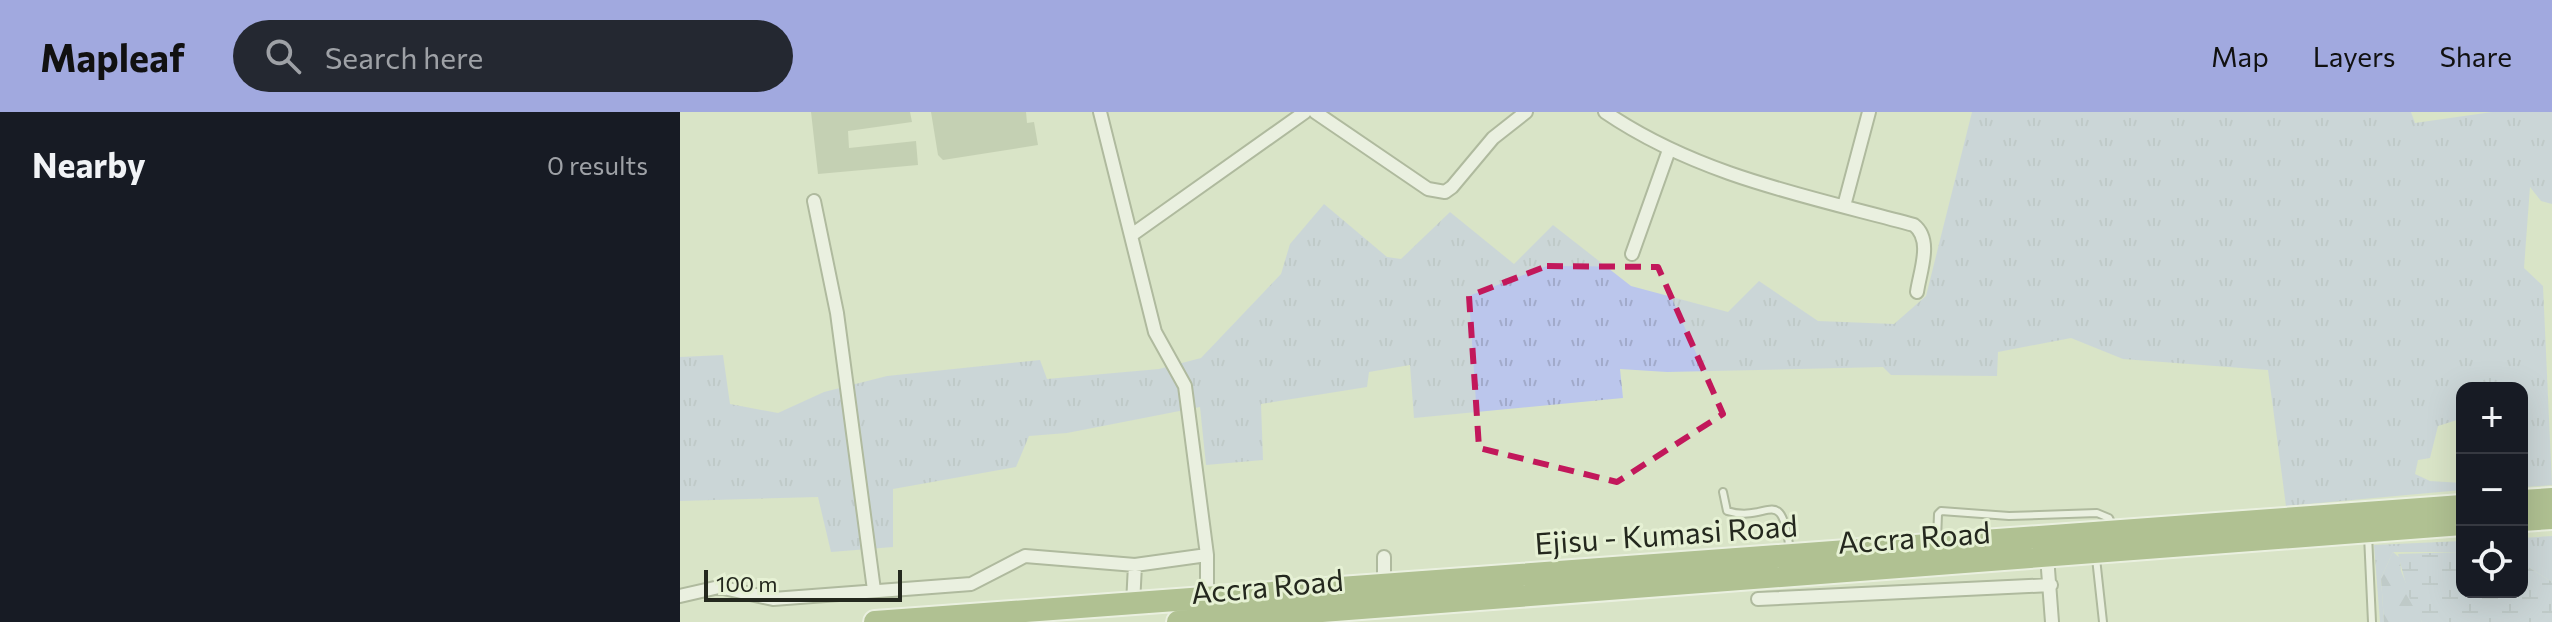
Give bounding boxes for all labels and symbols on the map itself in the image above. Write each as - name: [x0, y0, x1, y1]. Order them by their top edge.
- street label: Ejisu - Kumasi Road: [1533, 505, 1799, 561]
- street label: Accra Road: [1836, 512, 1992, 560]
- street label: Accra Road: [1189, 560, 1345, 610]
- scale bar: [704, 566, 902, 602]

